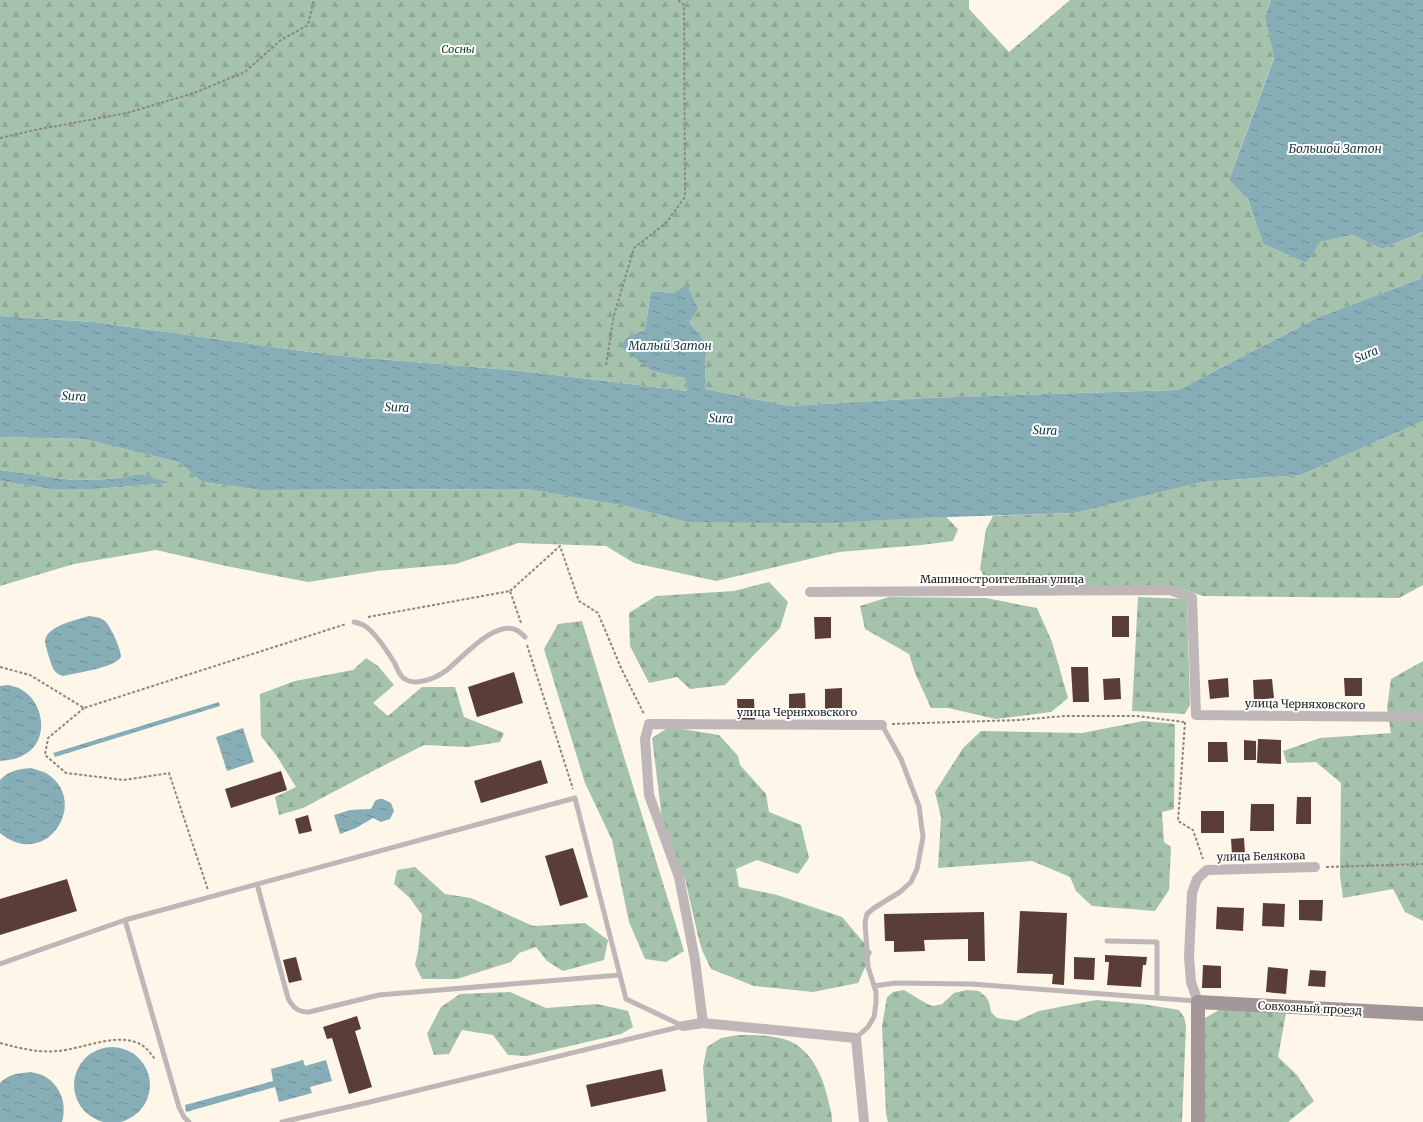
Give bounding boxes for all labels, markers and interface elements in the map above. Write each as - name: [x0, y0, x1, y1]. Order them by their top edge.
- park label: Сосны: [441, 42, 475, 56]
- water label: Большой Затон: [1288, 141, 1382, 156]
- water label: Малый Затон: [627, 338, 712, 353]
- water label: Sura: [1352, 342, 1380, 366]
- water label: Sura: [61, 388, 87, 404]
- water label: Sura: [384, 399, 410, 415]
- water label: Sura: [708, 410, 734, 426]
- water label: Sura: [1032, 422, 1058, 438]
- street label: Машиностроительная улица: [920, 572, 1084, 586]
- street label: улица Черняховского: [1245, 696, 1366, 712]
- street label: улица Черняховского: [737, 705, 858, 719]
- street label: улица Белякова: [1217, 848, 1306, 864]
- street label: Совхозный проезд: [1258, 998, 1363, 1018]

